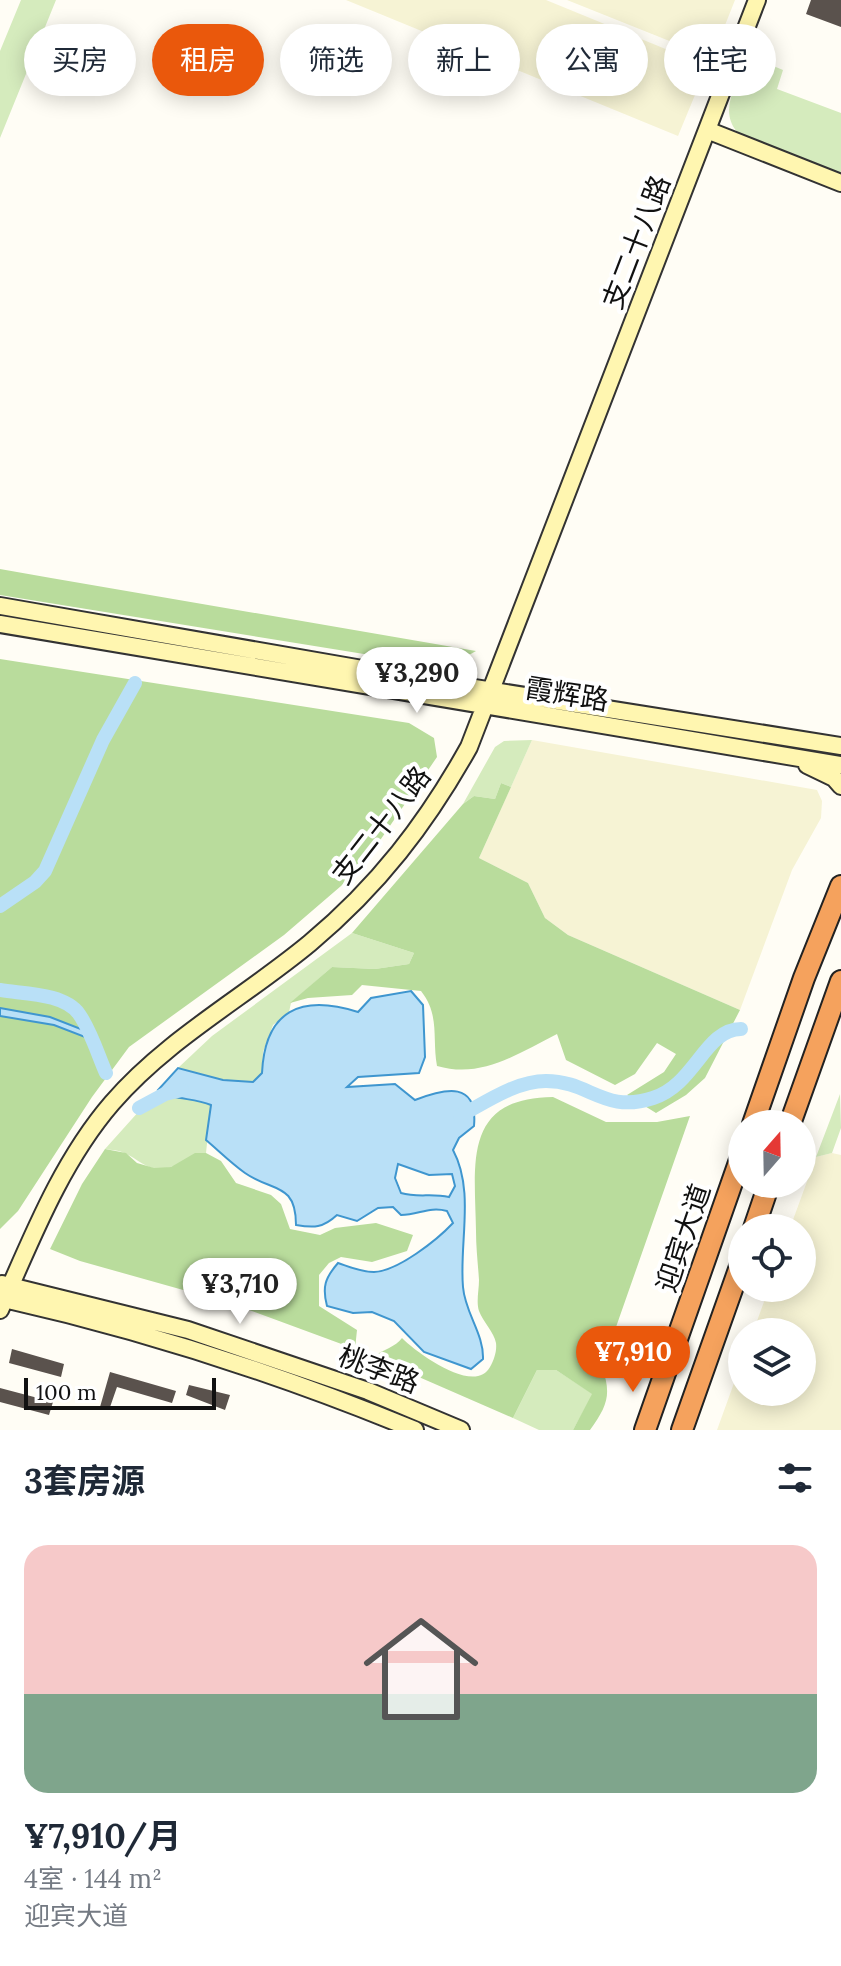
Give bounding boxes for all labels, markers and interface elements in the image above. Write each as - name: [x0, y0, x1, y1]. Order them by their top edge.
- chip: 买房: [24, 24, 136, 96]
- chip: 租房: [152, 24, 264, 96]
- chip: 筛选: [280, 24, 392, 96]
- chip: 新上: [408, 24, 520, 96]
- chip: 公寓: [536, 24, 648, 96]
- chip: 住宅: [664, 24, 776, 96]
- street label: 支二十八路: [594, 170, 678, 314]
- pin: ¥3,290: [352, 647, 482, 715]
- text: ¥3,290: [374, 656, 460, 689]
- street label: 霞辉路: [523, 670, 611, 718]
- street label: 支二十八路: [324, 759, 438, 891]
- north arrow: [728, 1110, 816, 1198]
- map controls: [728, 1110, 816, 1406]
- street label: 迎宾大道: [648, 1179, 718, 1297]
- button: locate: [728, 1214, 816, 1302]
- pin: ¥3,710: [175, 1258, 305, 1326]
- text: ¥3,710: [201, 1267, 279, 1300]
- button: layers: [728, 1318, 816, 1406]
- pin: ¥7,910: [568, 1326, 698, 1394]
- text: ¥7,910: [594, 1335, 672, 1368]
- street label: 桃李路: [333, 1337, 425, 1401]
- scale bar: [24, 1374, 216, 1410]
- text: 100 m: [36, 1378, 97, 1406]
- icon: filters: [773, 1456, 817, 1500]
- text: 3套房源: [24, 1459, 145, 1502]
- icon: home: [349, 1597, 493, 1741]
- text: ¥7,910/月: [24, 1814, 181, 1857]
- text: 4室 · 144 m²: [24, 1862, 162, 1895]
- text: 迎宾大道: [24, 1899, 128, 1932]

